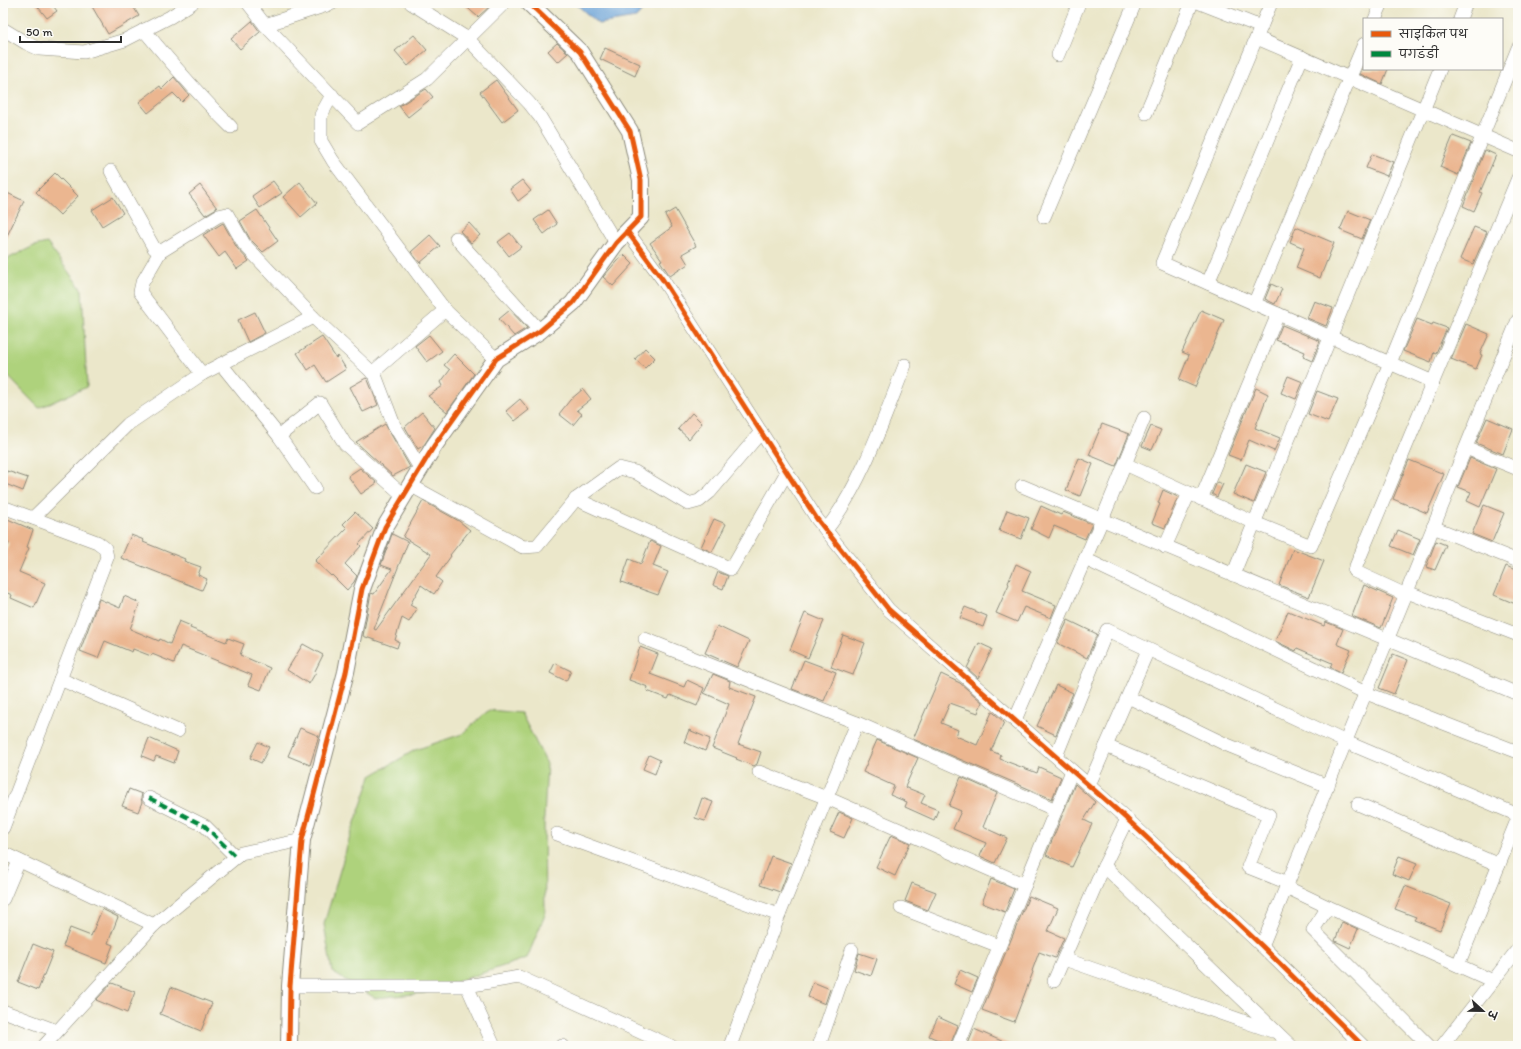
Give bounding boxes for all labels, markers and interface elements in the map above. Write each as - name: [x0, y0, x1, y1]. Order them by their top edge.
- scale bar: [20, 18, 121, 44]
- legend: [1363, 18, 1503, 70]
- text: 50 m: [26, 25, 52, 39]
- text: साइकिल पथ: [1398, 25, 1469, 41]
- text: पगडंडी: [1398, 45, 1440, 61]
- north arrow: [1463, 991, 1503, 1031]
- text: उ: [1484, 1008, 1500, 1022]

